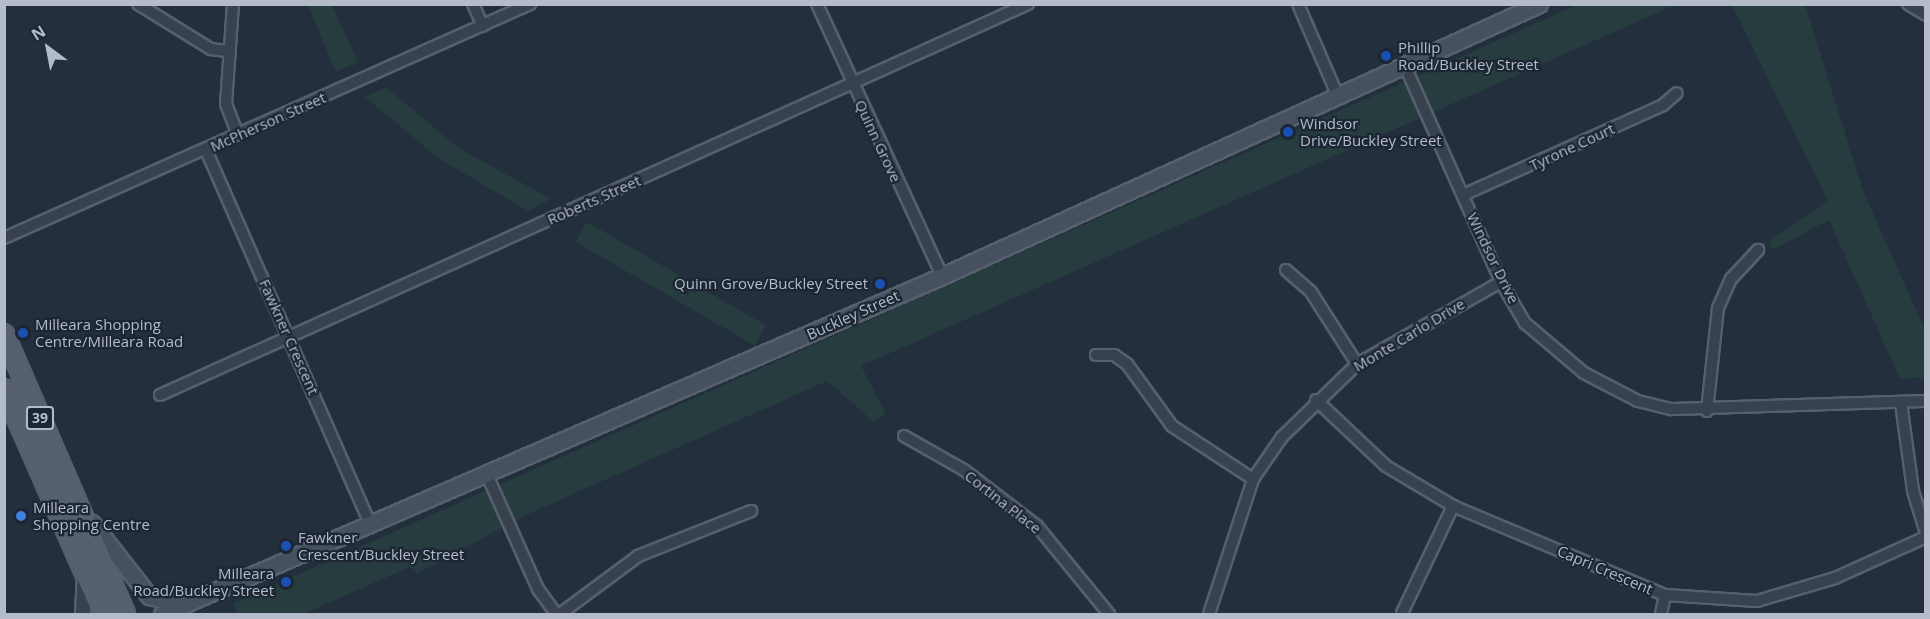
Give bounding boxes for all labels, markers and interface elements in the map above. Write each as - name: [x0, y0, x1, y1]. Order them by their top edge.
- north arrow: [18, 18, 78, 78]
- text: N: [27, 20, 50, 46]
- place label: Phillip Road/Buckley Street: [1398, 38, 1539, 73]
- marker: Phillip Road/Buckley Street: [1379, 49, 1393, 63]
- street label: McPherson Street: [207, 88, 329, 156]
- street label: Quinn Grove: [851, 97, 905, 185]
- place label: Windsor Drive/Buckley Street: [1300, 114, 1442, 149]
- street label: Tyrone Court: [1527, 119, 1617, 175]
- marker: Windsor Drive/Buckley Street: [1281, 125, 1295, 139]
- street label: Roberts Street: [545, 171, 643, 229]
- street label: Windsor Drive: [1463, 210, 1523, 306]
- place label: Quinn Grove/Buckley Street: [674, 275, 868, 293]
- street label: Fawkner Crescent: [255, 276, 323, 398]
- marker: Quinn Grove/Buckley Street: [873, 277, 887, 291]
- street label: Buckley Street: [804, 287, 902, 343]
- street label: Monte Carlo Drive: [1350, 295, 1468, 375]
- place label: Milleara Shopping Centre/Milleara Road: [35, 315, 183, 350]
- marker: Milleara Shopping Centre/Milleara Road: [16, 326, 30, 340]
- road number: 39: [25, 407, 55, 429]
- street label: Cortina Place: [961, 467, 1045, 537]
- place label: Milleara Shopping Centre: [33, 498, 150, 533]
- marker: Milleara Shopping Centre: [14, 509, 28, 523]
- place label: Fawkner Crescent/Buckley Street: [298, 528, 464, 563]
- marker: Fawkner Crescent/Buckley Street: [279, 539, 293, 553]
- street label: Capri Crescent: [1555, 542, 1655, 598]
- place label: Milleara Road/Buckley Street: [133, 564, 274, 599]
- marker: Milleara Road/Buckley Street: [279, 575, 293, 589]

